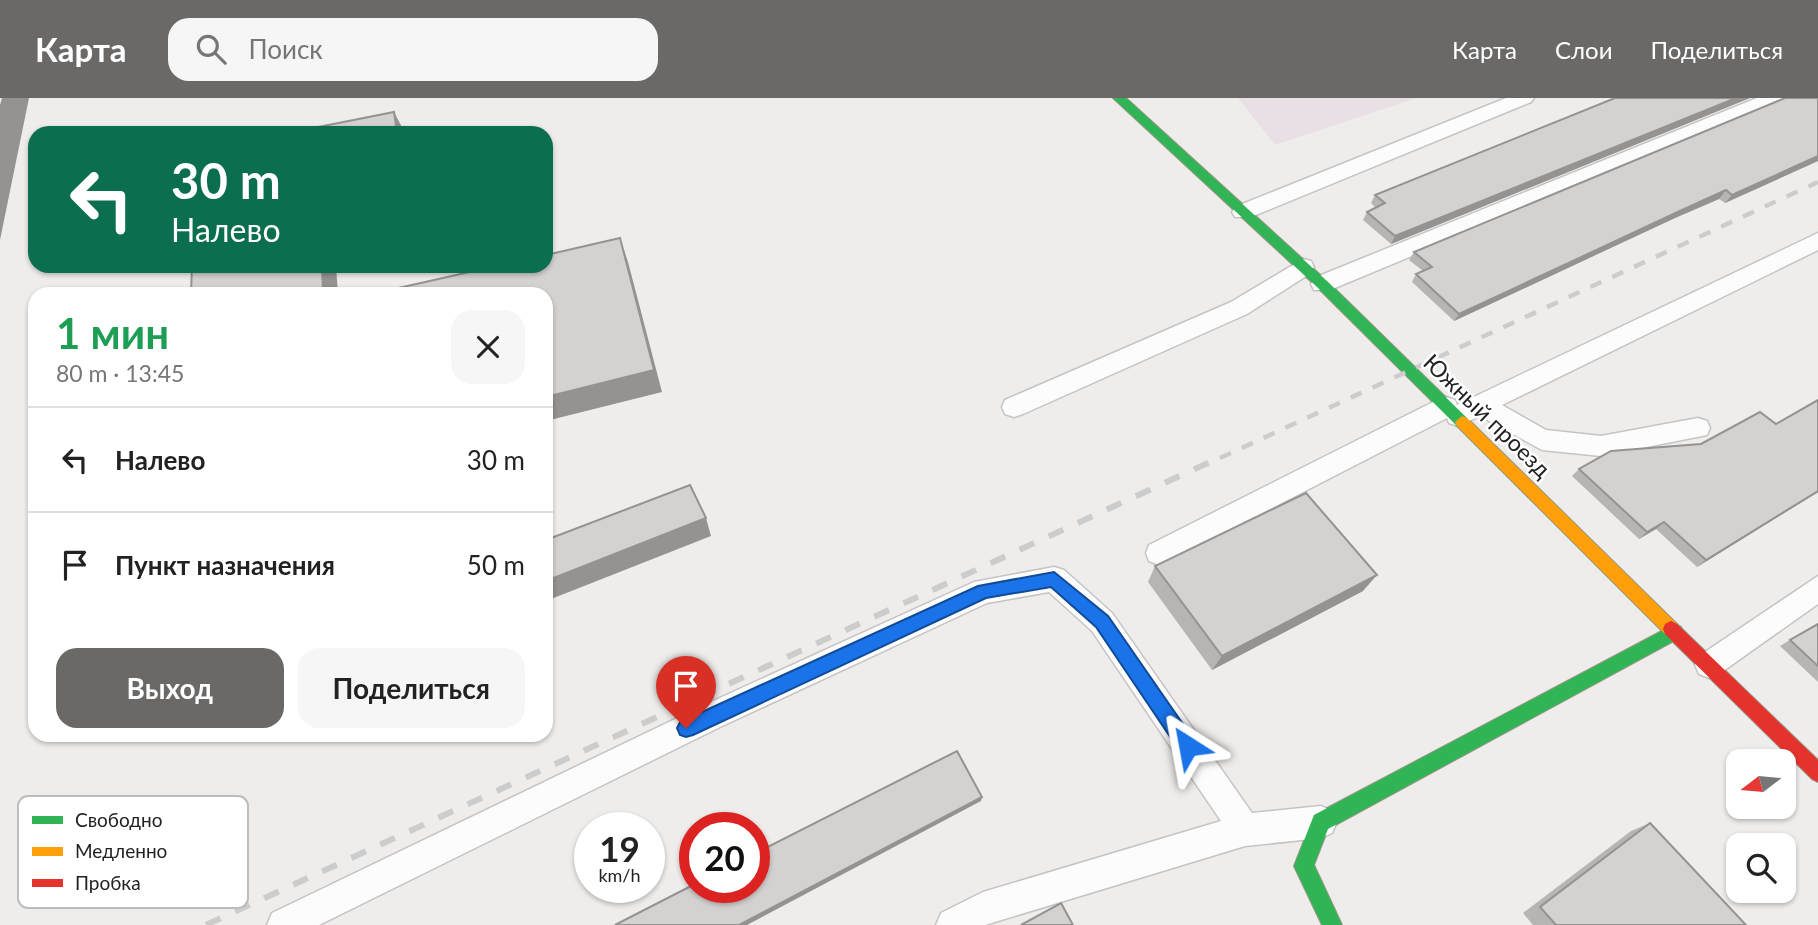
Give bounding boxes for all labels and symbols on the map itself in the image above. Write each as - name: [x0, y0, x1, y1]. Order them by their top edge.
- street label: Южный проезд: [1418, 348, 1557, 483]
- pin: [656, 656, 716, 728]
- position arrow: [1151, 709, 1225, 783]
- north arrow: [1726, 749, 1796, 819]
- legend: [18, 796, 248, 908]
- text: Свободно: [75, 808, 163, 831]
- speed limit sign: 20: [679, 812, 770, 903]
- text: Медленно: [75, 839, 167, 862]
- text: Пробка: [75, 871, 141, 894]

